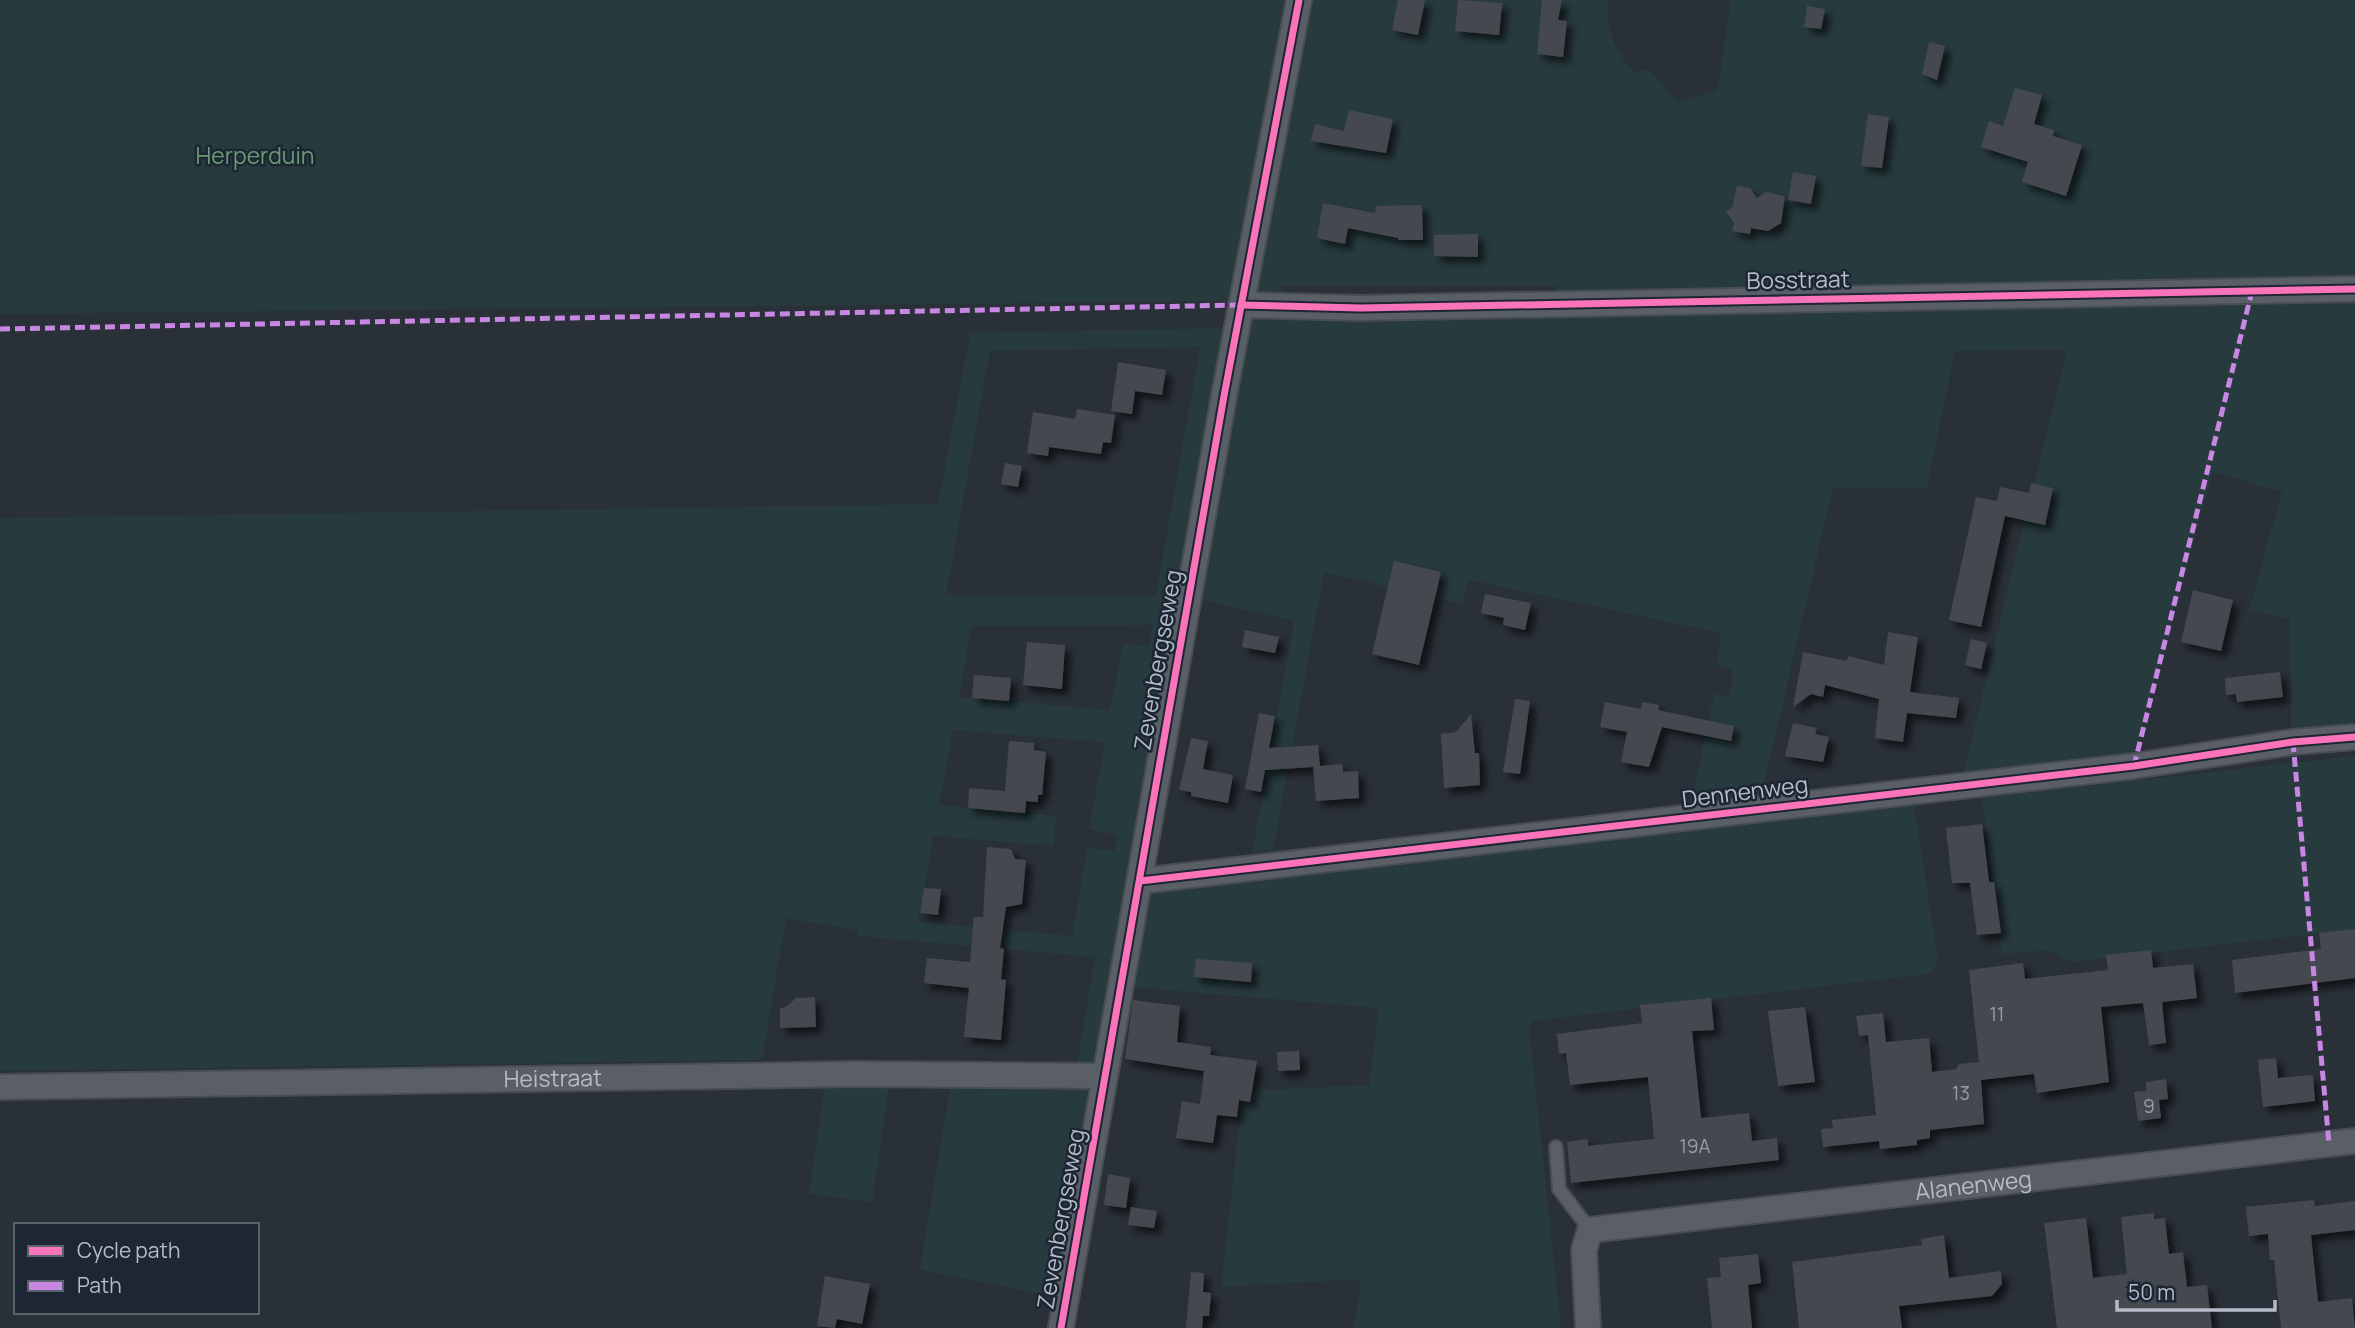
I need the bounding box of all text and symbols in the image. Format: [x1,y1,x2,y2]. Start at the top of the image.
park label: Herperduin [196,139,314,171]
street label: Bosstraat [1746,262,1850,296]
street label: Zevenbergseweg [1125,567,1189,753]
street label: Dennenweg [1680,767,1810,815]
house number: 11 [1990,1001,2004,1027]
street label: Heistraat [503,1061,602,1094]
house number: 13 [1952,1080,1970,1106]
house number: 9 [2143,1093,2155,1119]
street label: Zevenbergseweg [1028,1126,1092,1312]
house number: 19A [1679,1133,1711,1159]
street label: Alanenweg [1913,1162,2033,1207]
legend [14,1223,259,1314]
text: Cycle path [77,1236,180,1264]
scale bar [2117,1268,2274,1312]
text: Path [77,1271,122,1299]
text: 50 m [2128,1278,2175,1306]

